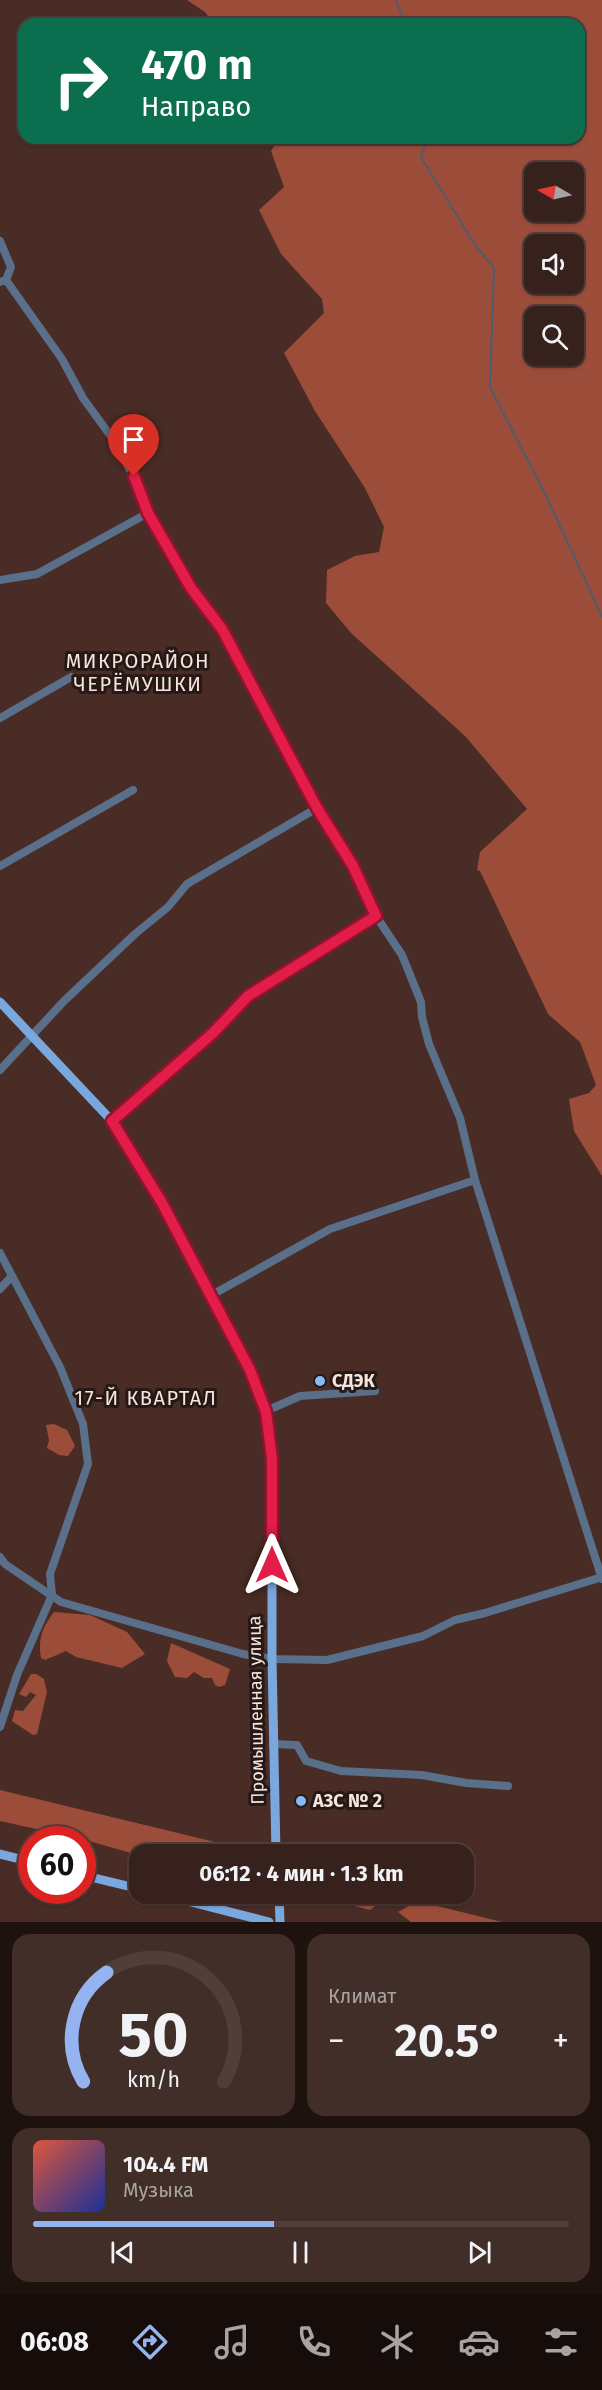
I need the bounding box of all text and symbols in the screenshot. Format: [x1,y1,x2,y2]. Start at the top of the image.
text: 470 m [141,40,253,90]
icon: right [42,42,120,120]
text: Направо [141,91,251,123]
north arrow [524,162,584,222]
map controls [524,162,584,366]
button: sound [524,234,584,294]
button: search [524,306,584,366]
pin [108,414,159,476]
icon: arrive [117,423,150,456]
district label: МИКРОРАЙОН ЧЕРЁМУШКИ [66,649,210,696]
place label: СДЭК [332,1370,375,1392]
marker: СДЭК [313,1374,327,1388]
district label: 17-Й КВАРТАЛ [75,1386,217,1410]
position arrow [240,1533,304,1597]
street label: Промышленная улица [243,1615,269,1805]
place label: АЗС № 2 [312,1790,382,1812]
marker: АЗС № 2 [294,1794,308,1808]
speed limit sign: 60 [18,1826,96,1904]
text: 06:12 · 4 мин · 1.3 km [199,1860,404,1887]
text: Климат [328,1984,396,2008]
text: 50 [119,1998,188,2073]
text: 20.5° [395,2014,503,2068]
text: − [328,2021,345,2061]
text: + [553,2021,569,2061]
text: km/h [127,2067,180,2093]
text: 104.4 FM [123,2151,208,2178]
text: Музыка [123,2178,194,2202]
icon: previous [106,2236,139,2269]
icon: pause [284,2236,317,2269]
icon: next [463,2236,496,2269]
icon: directions [129,2321,171,2363]
icon: music [211,2321,253,2363]
icon: phone [293,2321,335,2363]
icon: climate [376,2321,418,2363]
icon: car [458,2321,500,2363]
icon: filters [540,2321,582,2363]
text: 06:08 [20,2326,89,2358]

